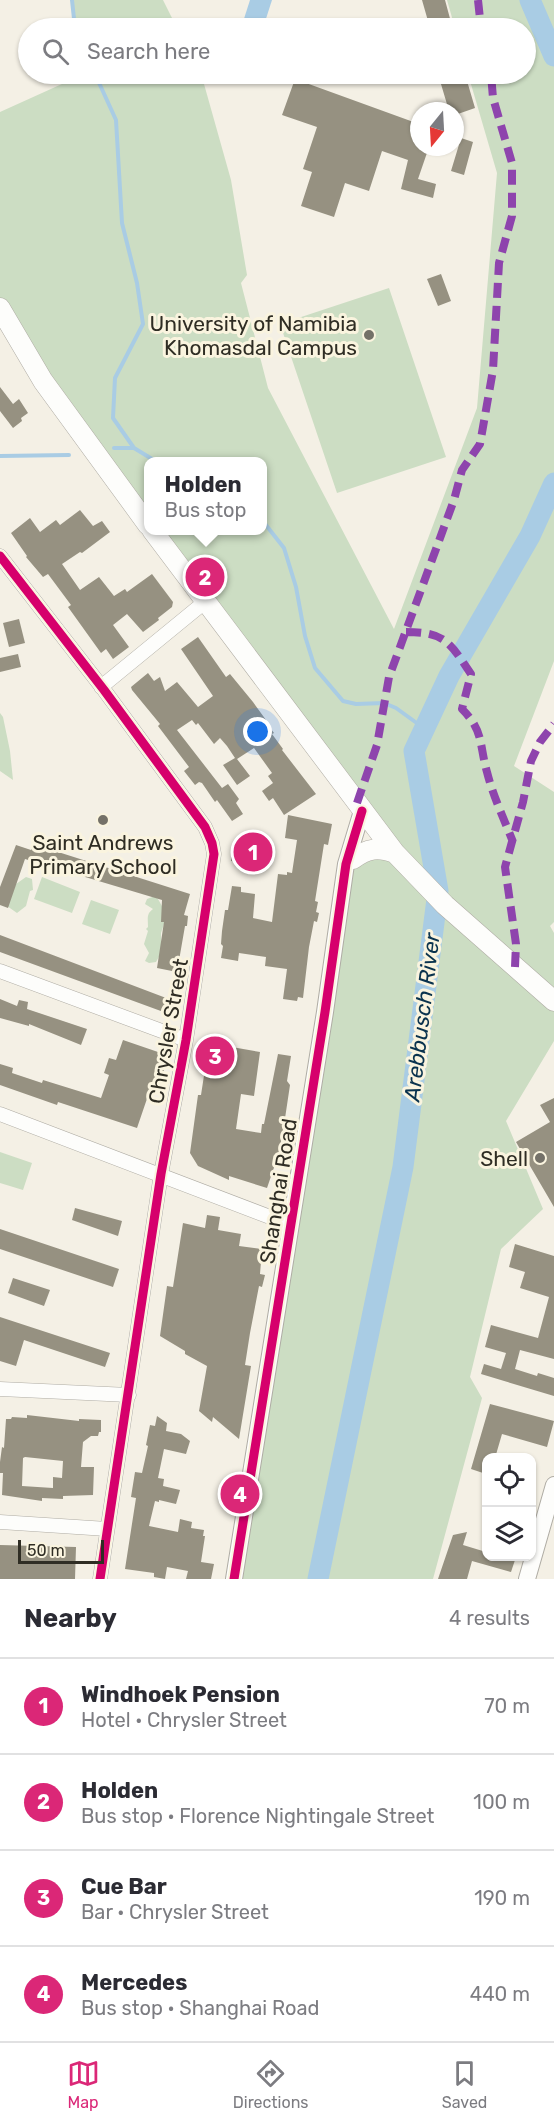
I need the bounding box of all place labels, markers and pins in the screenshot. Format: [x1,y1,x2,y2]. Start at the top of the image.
place label: University of Namibia Khomasdal Campus [150,311,357,360]
marker: University of Namibia Khomasdal Campus [362,328,376,342]
pin: 2 [186,554,224,600]
marker: Saint Andrews Primary School [96,813,110,827]
place label: Saint Andrews Primary School [29,830,177,879]
pin: 1 [234,830,272,874]
pin: 3 [196,1034,234,1078]
place label: Shell [480,1146,528,1171]
marker: Shell [533,1151,547,1165]
pin: 4 [220,1472,260,1516]

